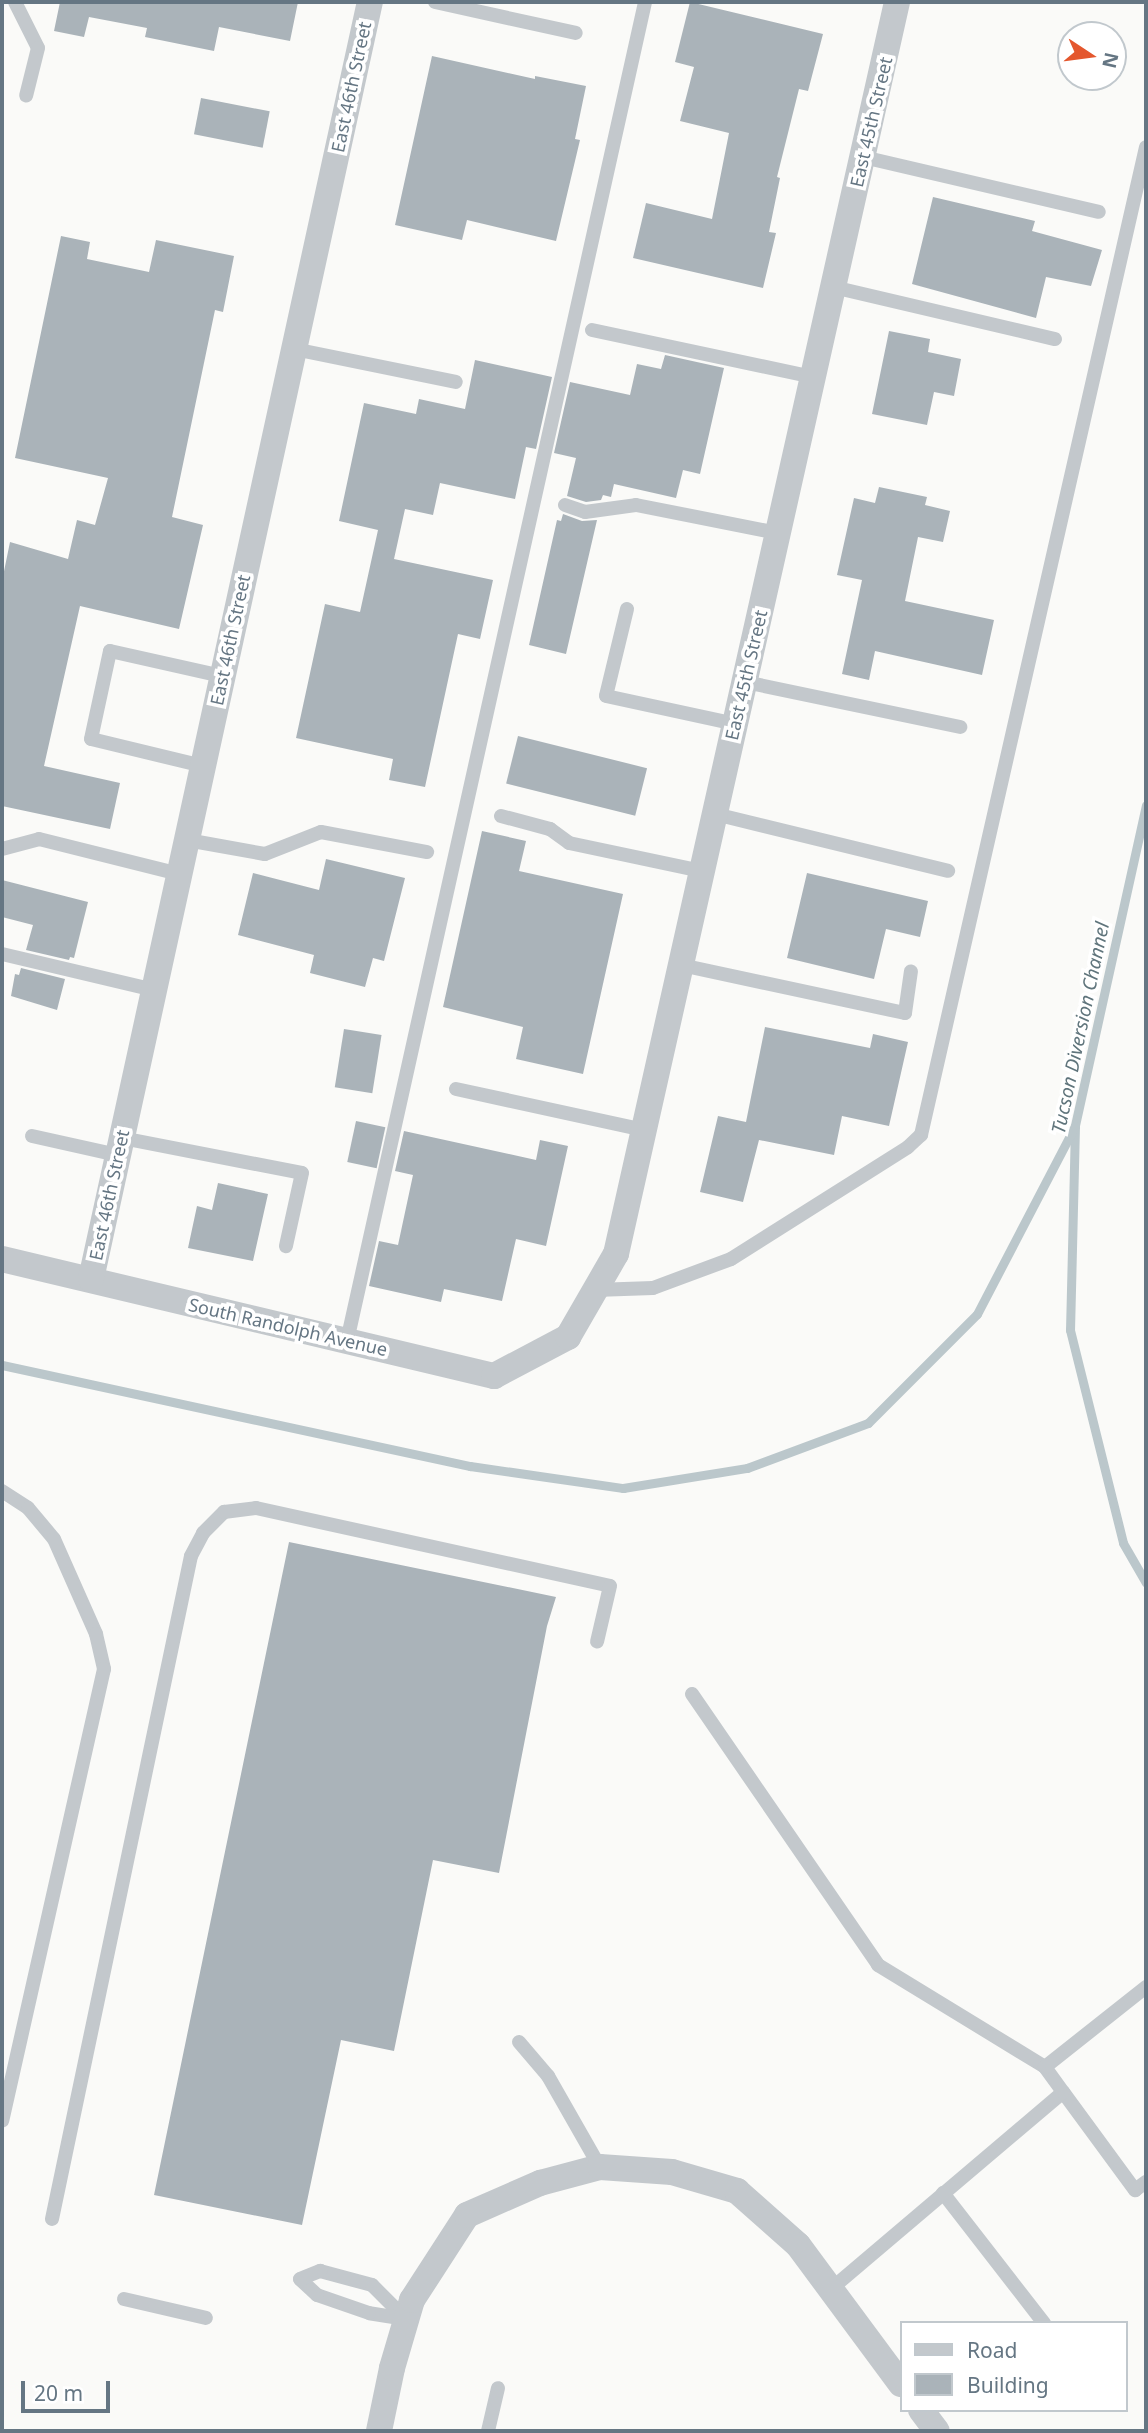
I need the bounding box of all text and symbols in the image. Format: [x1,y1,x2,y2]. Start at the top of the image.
street label: East 46th Street [327,20,375,154]
north arrow [1057,21,1127,91]
text: N [1096,50,1125,71]
street label: East 45th Street [846,55,896,189]
street label: East 46th Street [206,573,254,707]
street label: East 45th Street [721,608,771,742]
water label: Tucson Diversion Channel [1047,920,1115,1136]
street label: East 46th Street [85,1128,133,1262]
street label: South Randolph Avenue [187,1294,389,1360]
legend [900,2321,1127,2412]
text: Road [967,2336,1017,2364]
scale bar [24,2366,114,2410]
text: Building [967,2371,1049,2399]
text: 20 m [34,2379,83,2407]

